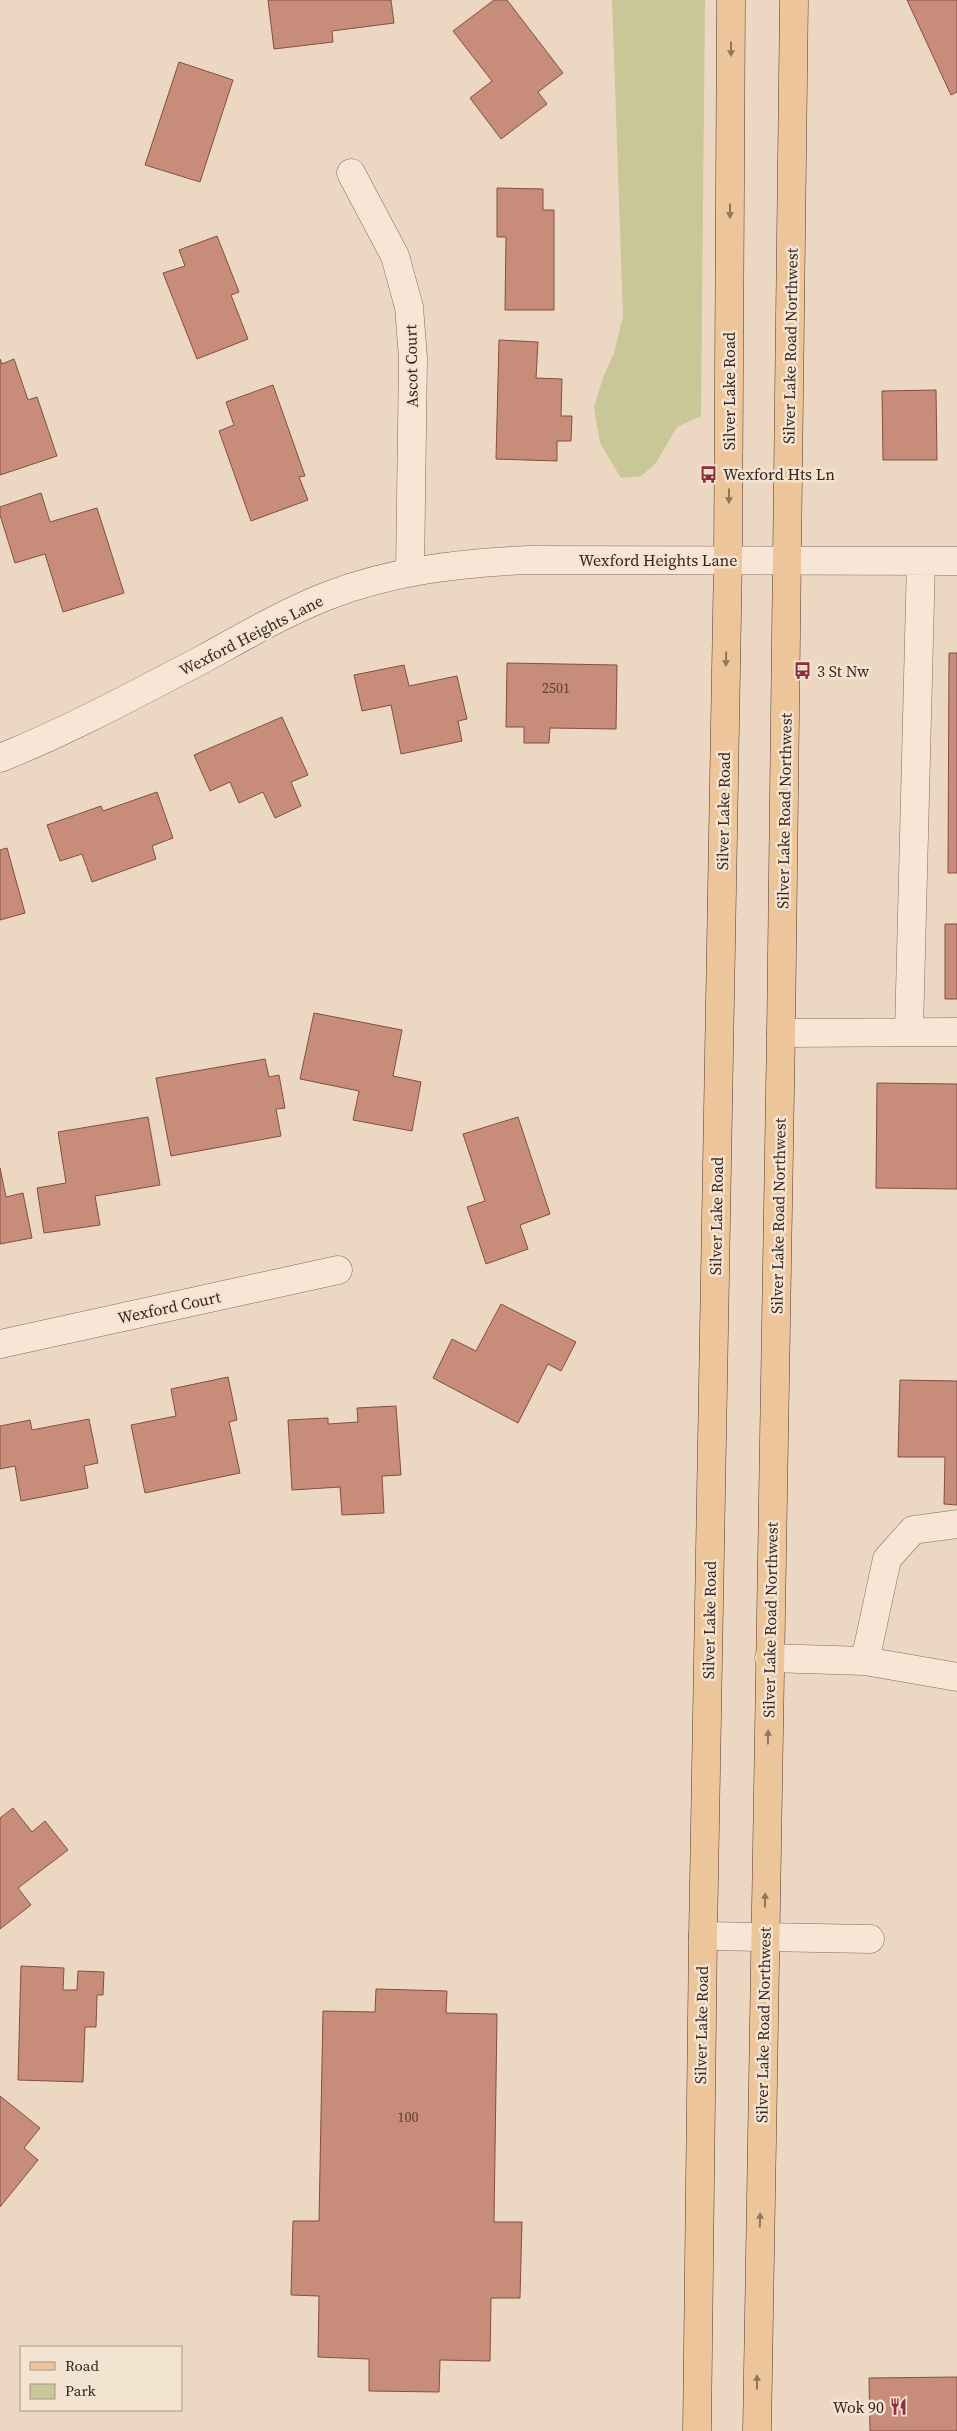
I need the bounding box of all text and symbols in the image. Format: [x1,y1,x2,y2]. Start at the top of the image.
one-way arrow [727,41,735,57]
one-way arrow [726,203,734,219]
street label: Silver Lake Road Northwest [777,247,803,444]
street label: Ascot Court [399,323,423,408]
street label: Silver Lake Road [718,332,740,450]
place label: Wexford Hts Ln [723,463,835,485]
bus stop icon: Wexford Hts Ln [699,464,719,484]
one-way arrow [725,488,733,504]
street label: Wexford Heights Lane [579,549,737,571]
street label: Wexford Heights Lane [175,589,327,681]
one-way arrow [722,651,730,667]
place label: 3 St Nw [817,660,870,682]
bus stop icon: 3 St Nw [793,661,813,681]
house number: 2501 [542,678,570,698]
street label: Silver Lake Road Northwest [771,712,797,909]
street label: Silver Lake Road [711,752,735,870]
street label: Silver Lake Road Northwest [765,1117,791,1314]
street label: Silver Lake Road [704,1157,728,1275]
street label: Wexford Court [115,1285,223,1329]
street label: Silver Lake Road Northwest [757,1521,783,1718]
street label: Silver Lake Road [697,1561,721,1679]
one-way arrow [764,1729,772,1745]
one-way arrow [761,1892,769,1908]
street label: Silver Lake Road Northwest [750,1926,776,2123]
street label: Silver Lake Road [689,1966,713,2084]
house number: 100 [398,2107,419,2127]
one-way arrow [756,2212,764,2228]
legend [20,2346,182,2411]
text: Road [65,2355,99,2376]
one-way arrow [753,2374,761,2390]
text: Park [65,2380,97,2401]
place label: Wok 90 [833,2396,884,2418]
restaurant icon: Wok 90 [888,2397,908,2417]

